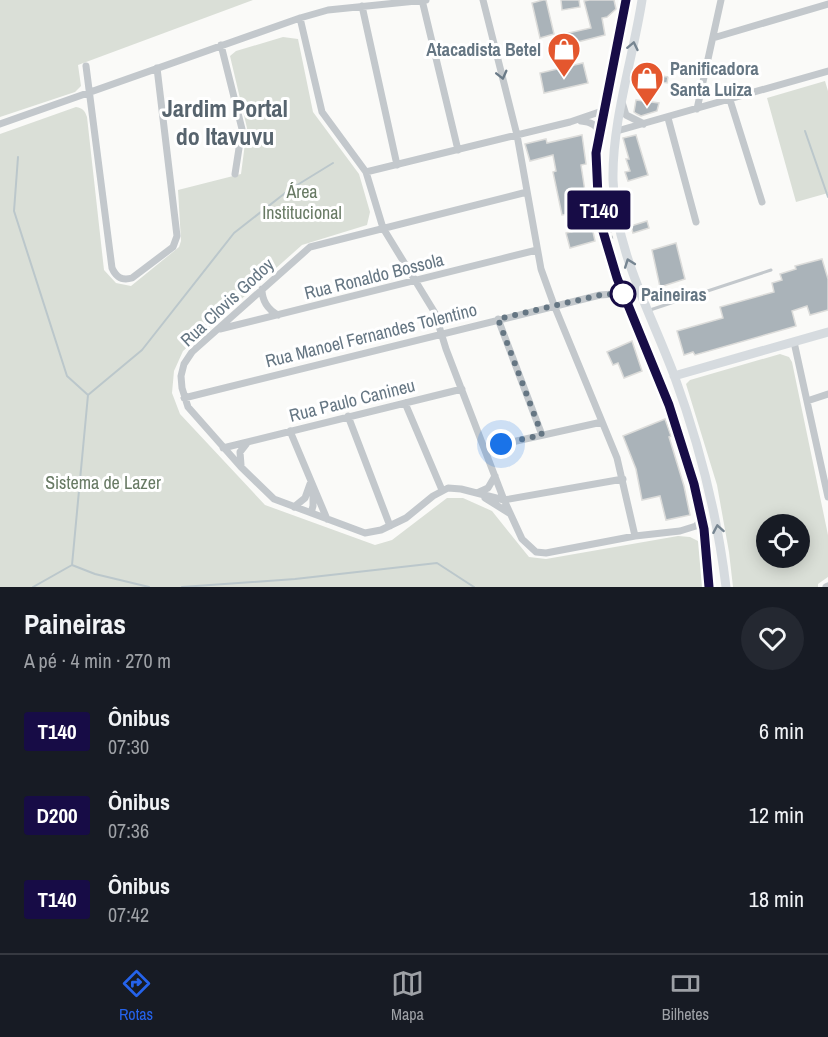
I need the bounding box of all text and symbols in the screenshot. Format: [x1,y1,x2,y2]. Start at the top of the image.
shop icon: Atacadista Betel [546,31,582,78]
place label: Atacadista Betel [426,37,541,62]
one-way arrow [626,42,639,52]
place label: Panificadora Santa Luiza [670,56,759,102]
shop icon: Panificadora Santa Luiza [629,60,665,107]
one-way arrow [494,69,507,79]
district label: Jardim Portal do Itavuvu [162,92,288,152]
park label: Área Institucional [262,179,342,225]
line badge: T140 [557,190,641,230]
text: T140 [579,196,619,225]
street label: Rua Ronaldo Bossola [302,247,446,305]
street label: Rua Clovis Godoy [175,252,280,352]
one-way arrow [623,258,636,269]
marker: Paineiras [610,281,636,307]
place label: Paineiras [641,282,707,307]
street label: Rua Manoel Fernandes Tolentino [263,297,479,373]
street label: Rua Paulo Canineu [286,372,418,428]
your location [486,429,516,459]
park label: Sistema de Lazer [45,470,161,495]
map controls [756,514,810,568]
button: locate [756,514,810,568]
one-way arrow [712,524,725,534]
text: Paineiras [24,605,126,643]
button: heart [741,607,804,670]
text: A pé · 4 min · 270 m [24,647,171,674]
text: Ônibus [108,703,170,733]
text: 6 min [759,716,804,746]
text: T140 [37,717,77,746]
text: 07:30 [108,733,149,760]
text: Ônibus [108,787,170,817]
text: 12 min [749,800,804,830]
text: D200 [36,801,78,830]
text: 07:36 [108,817,149,844]
text: Ônibus [108,871,170,901]
text: 18 min [749,884,804,914]
text: T140 [37,885,77,914]
text: 07:42 [108,901,149,928]
tab: Rotas [119,967,153,1025]
tab: Mapa [391,967,424,1025]
tab: Bilhetes [662,967,709,1025]

